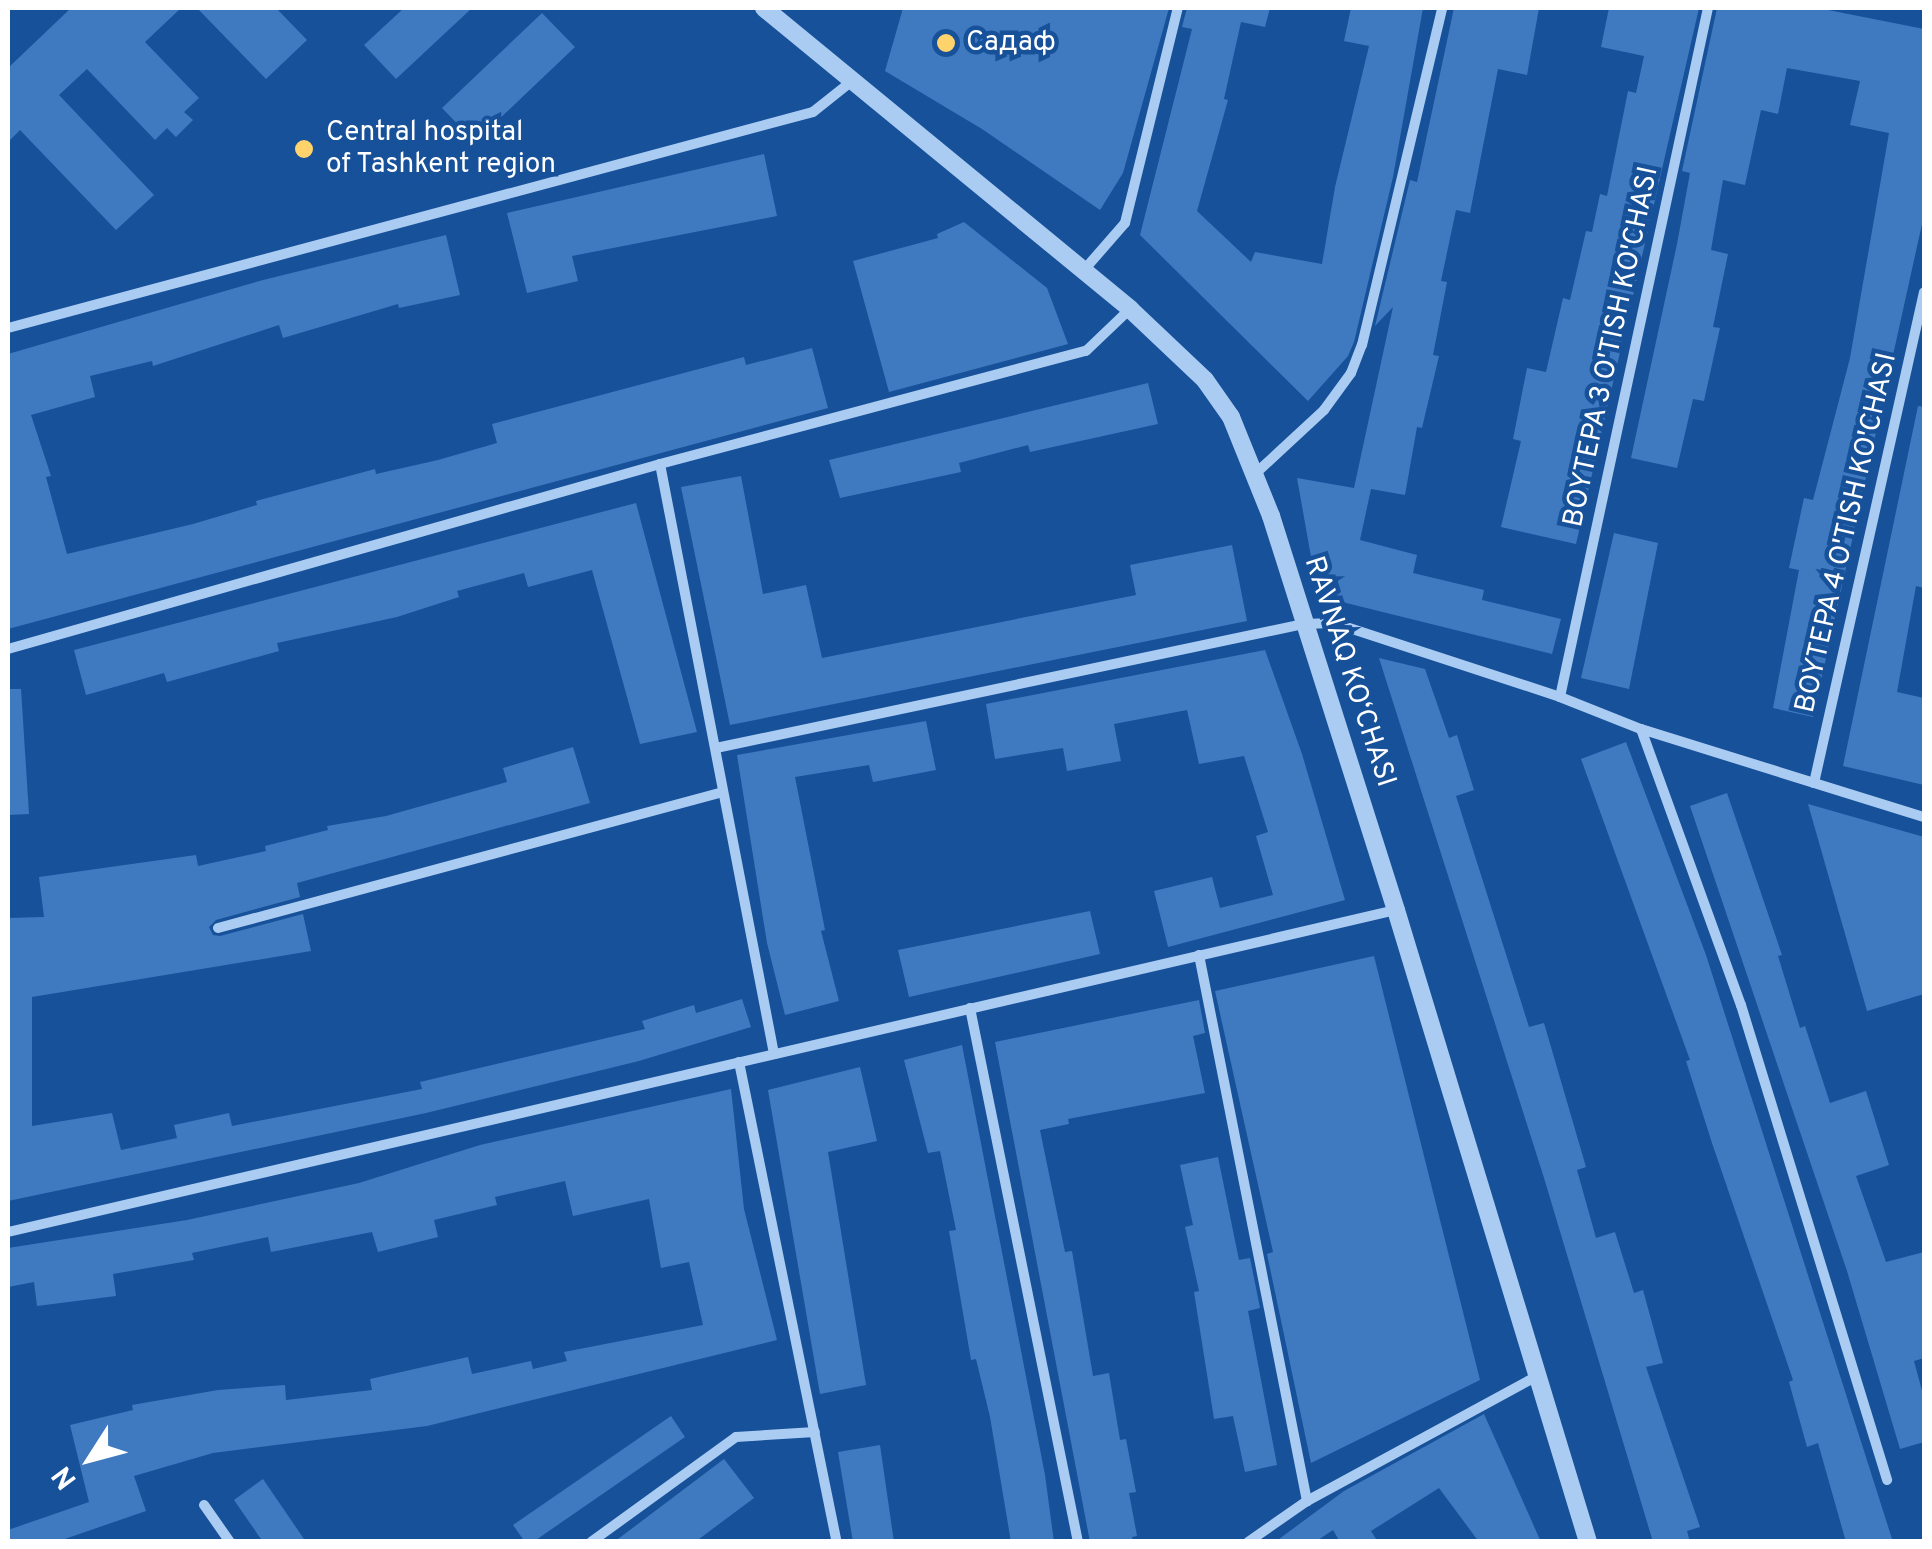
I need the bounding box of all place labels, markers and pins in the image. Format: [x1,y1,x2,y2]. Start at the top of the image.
place label: Садаф [966,26,1056,60]
marker: Садаф [935,32,957,54]
place label: Central hospital of Tashkent region [326,116,557,182]
marker: Central hospital of Tashkent region [291,136,317,162]

